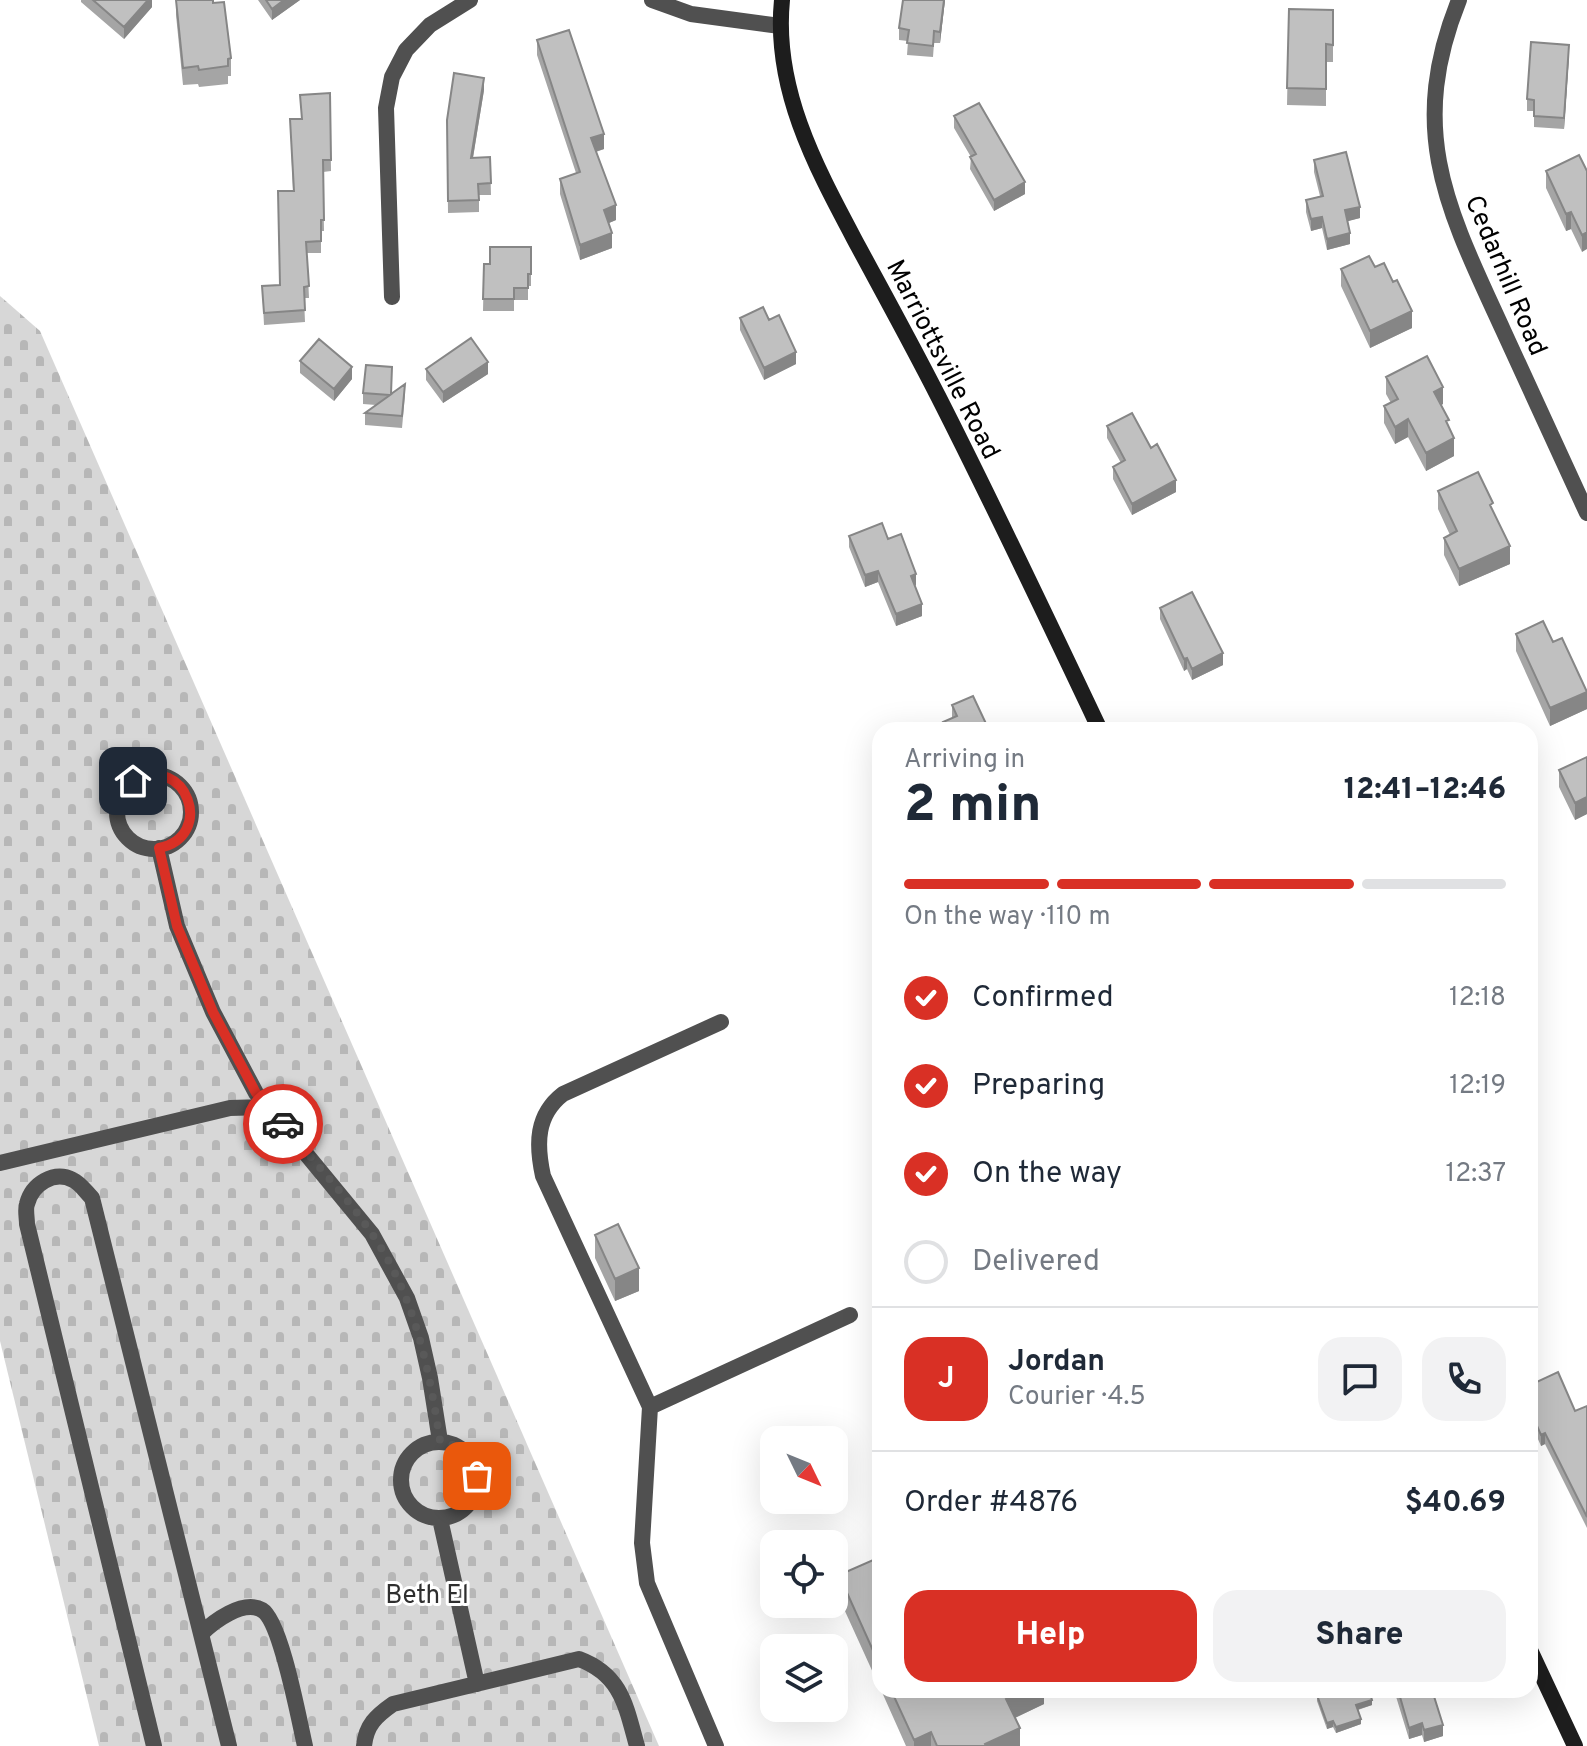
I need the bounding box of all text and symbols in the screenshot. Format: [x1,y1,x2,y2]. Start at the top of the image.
street label: Cedarhill Road [1456,191,1553,361]
street label: Marriottsville Road [877,255,1006,465]
text: Arriving in [904,744,1025,777]
pin [99,747,167,815]
icon: home [111,759,155,803]
text: 12:41–12:46 [1344,772,1506,809]
text: 2 min [904,774,1042,840]
text: On the way · 110 m [904,901,1110,934]
icon: check [904,976,948,1020]
text: Confirmed [972,980,1114,1017]
text: 12:18 [1449,982,1506,1015]
icon: check [904,1064,948,1108]
text: Preparing [972,1068,1105,1105]
text: 12:19 [1449,1070,1506,1103]
courier [243,1084,323,1164]
icon: car [261,1102,305,1146]
icon: check [904,1152,948,1196]
text: On the way [972,1156,1122,1193]
text: 12:37 [1446,1158,1506,1191]
text: Delivered [972,1244,1100,1281]
button: chat [1318,1337,1402,1421]
button: phone [1422,1337,1506,1421]
text: Jordan [1008,1344,1105,1381]
text: J [938,1361,954,1398]
text: Courier · 4.5 [1008,1381,1146,1414]
north arrow [760,1426,848,1514]
map controls [760,1426,848,1722]
pin [443,1442,511,1510]
icon: bag [455,1454,499,1498]
text: Order #4876 [904,1485,1078,1522]
text: $40.69 [1405,1485,1506,1522]
button: locate [760,1530,848,1618]
park label: Beth El [385,1580,469,1613]
button: Help [904,1590,1197,1682]
button: Share [1213,1590,1506,1682]
button: layers [760,1634,848,1722]

